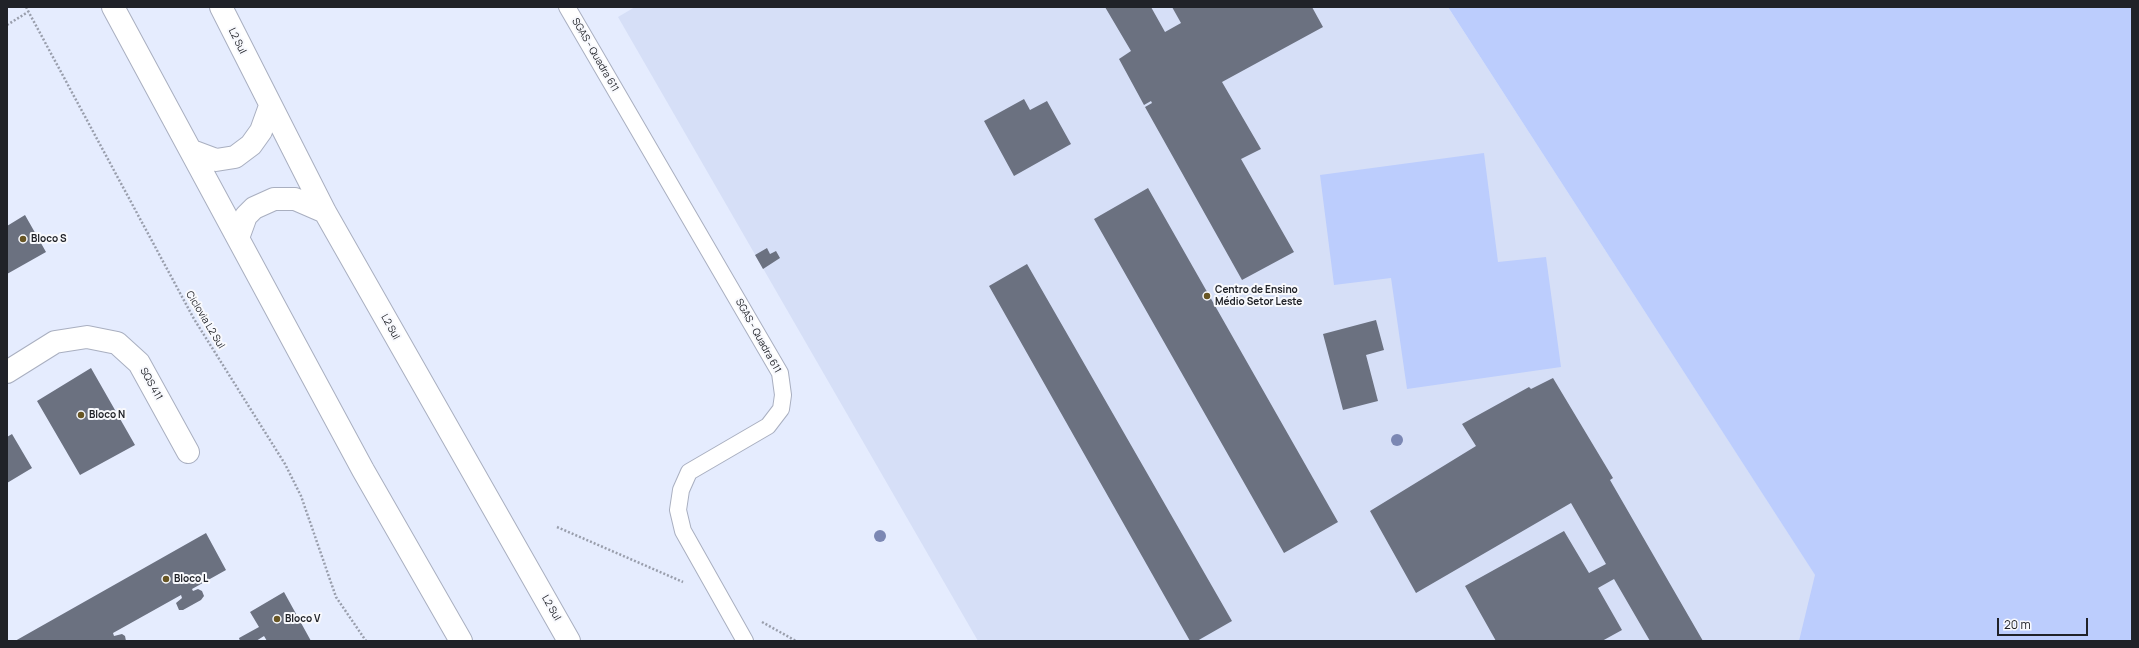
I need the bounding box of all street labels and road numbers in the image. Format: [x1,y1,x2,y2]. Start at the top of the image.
street label: SGAS - Quadra 611 [569,16,621,94]
street label: L2 Sul [226,26,248,56]
street label: Ciclovia L2 Sul [183,289,227,351]
street label: SGAS - Quadra 611 [733,297,783,375]
street label: L2 Sul [378,312,402,342]
street label: SQS 411 [137,366,165,402]
street label: L2 Sul [539,593,563,623]

